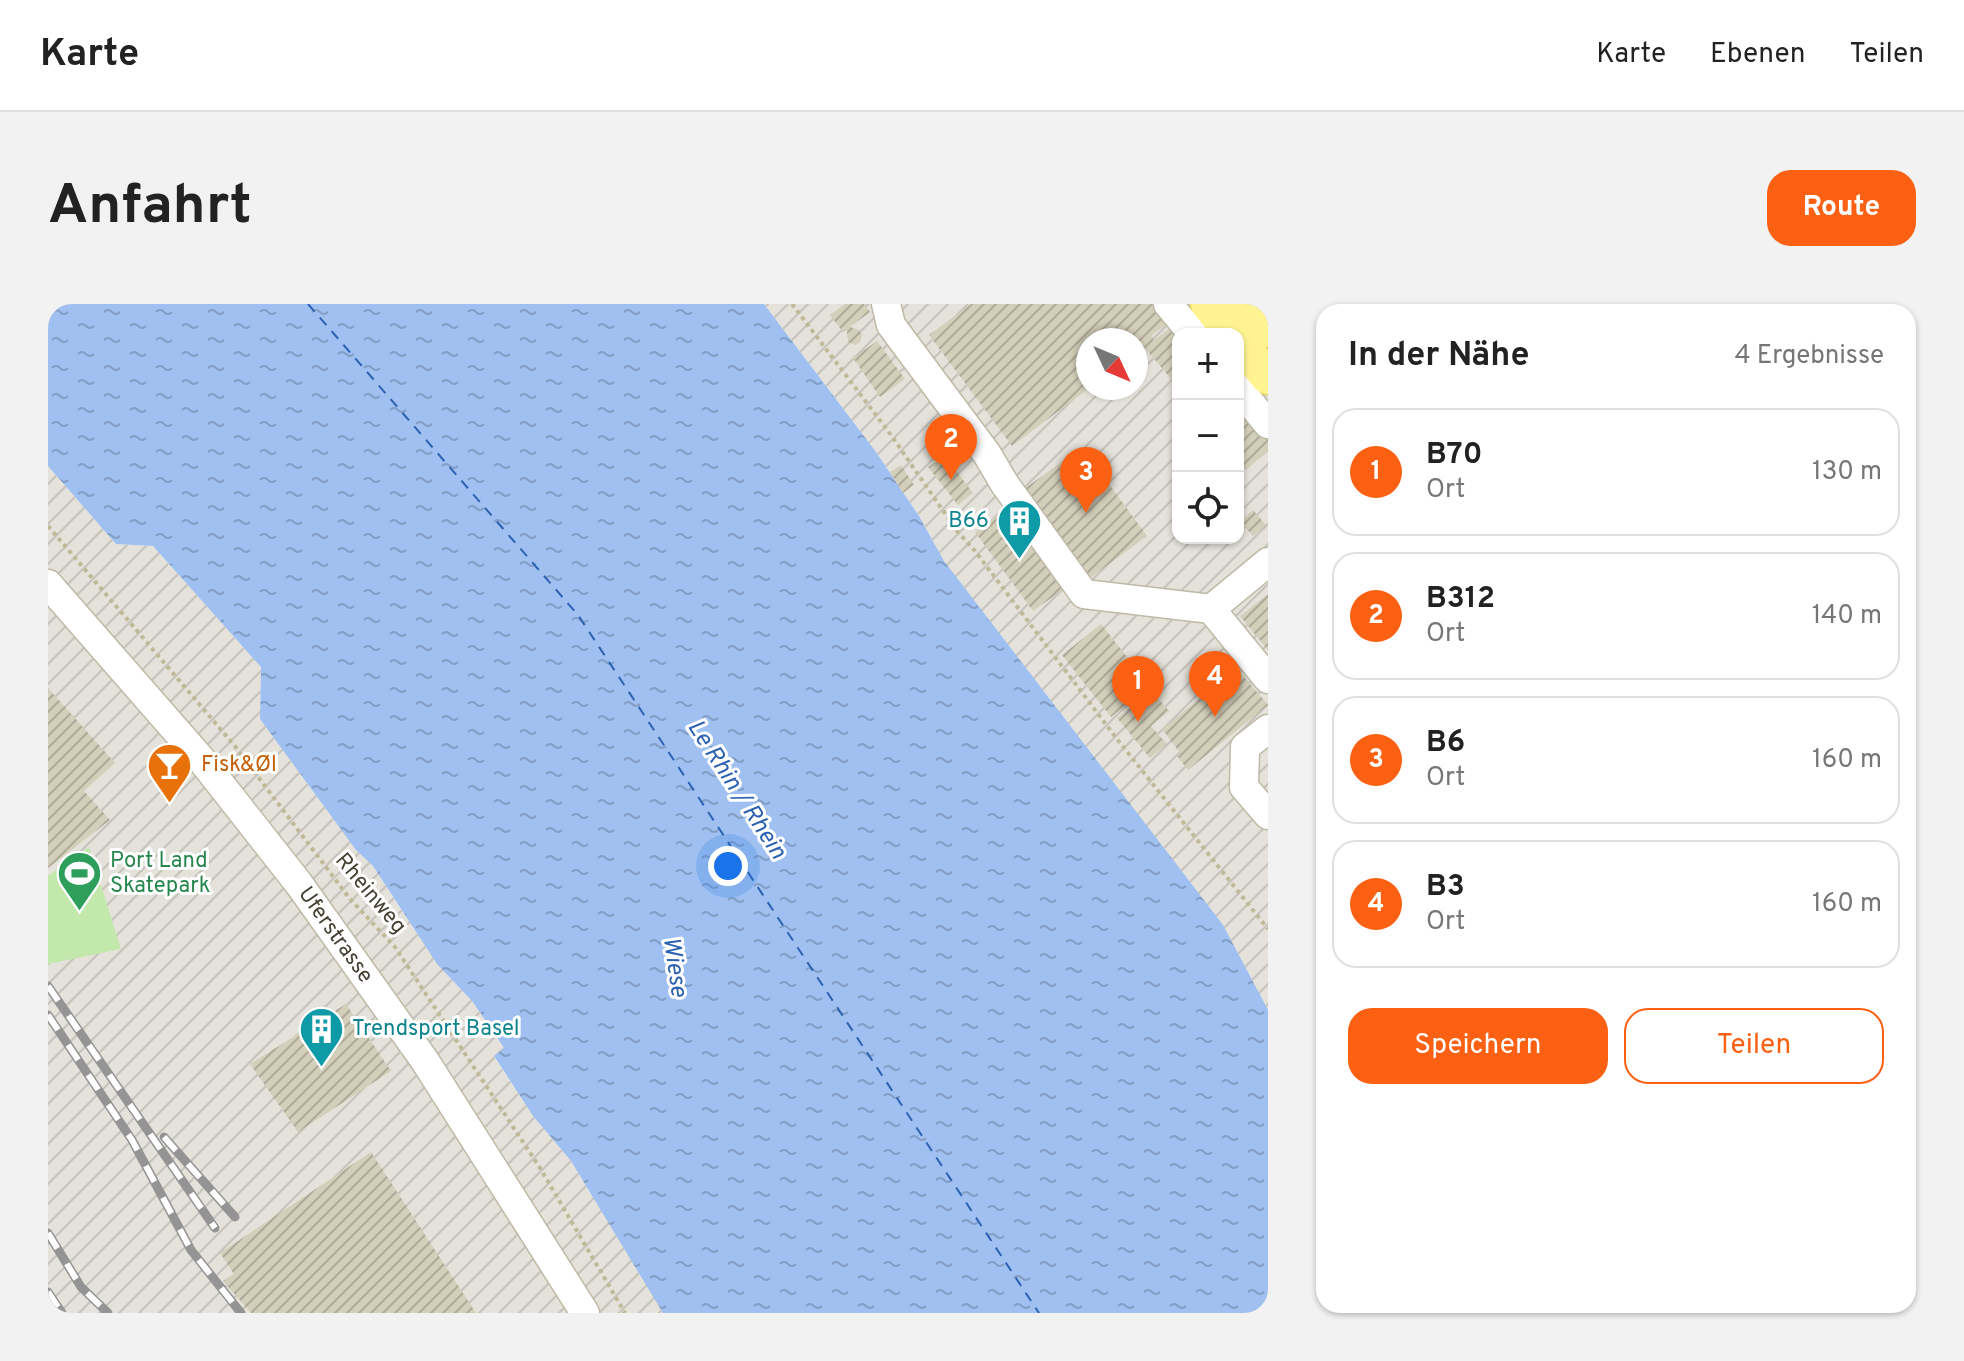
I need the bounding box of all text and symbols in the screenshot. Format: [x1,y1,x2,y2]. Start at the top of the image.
text: Karte [40,31,139,80]
text: Karte [1596,37,1666,73]
text: Ebenen [1710,37,1806,73]
text: Teilen [1850,37,1924,73]
button: Route [1767,170,1916,246]
text: Anfahrt [48,173,252,243]
north arrow [1076,328,1148,400]
map controls [1172,328,1244,544]
button: + [1172,328,1244,400]
text: In der Nähe [1348,335,1530,378]
text: 4 Ergebnisse [1734,340,1884,373]
button: − [1172,400,1244,472]
pin: 2 [925,414,977,480]
text: B70 [1426,437,1482,474]
pin: 3 [1060,447,1112,513]
text: 1 [1371,456,1381,489]
text: 130 m [1812,456,1882,489]
button: locate [1172,472,1244,544]
text: Ort [1426,474,1465,507]
building icon: B66 [996,497,1044,560]
place label: B66 [948,508,989,535]
text: B312 [1426,581,1495,618]
text: 2 [1368,600,1384,633]
text: 140 m [1812,600,1882,633]
text: Ort [1426,618,1465,651]
pin: 4 [1189,651,1241,717]
pin: 1 [1112,656,1164,722]
water label: Le Rhin / Rhein [680,715,792,865]
text: B6 [1426,725,1465,762]
bar icon: Fisk&Øl [146,741,194,804]
text: 3 [1368,744,1384,777]
text: 160 m [1812,744,1882,777]
place label: Fisk&Øl [201,752,277,779]
text: Ort [1426,762,1465,795]
your location [708,846,748,886]
place label: Port Land Skatepark [110,848,210,900]
street label: Rheinweg [328,848,412,940]
sports icon: Port Land Skatepark [55,850,103,913]
text: B3 [1426,869,1465,906]
street label: Uferstrasse [292,882,379,989]
text: 4 [1368,888,1384,921]
text: 160 m [1812,888,1882,921]
text: Ort [1426,906,1465,939]
water label: Wiese [655,935,693,999]
building icon: Trendsport Basel [297,1005,345,1068]
button: Speichern [1348,1008,1608,1084]
button: Teilen [1624,1008,1884,1084]
place label: Trendsport Basel [352,1016,520,1043]

